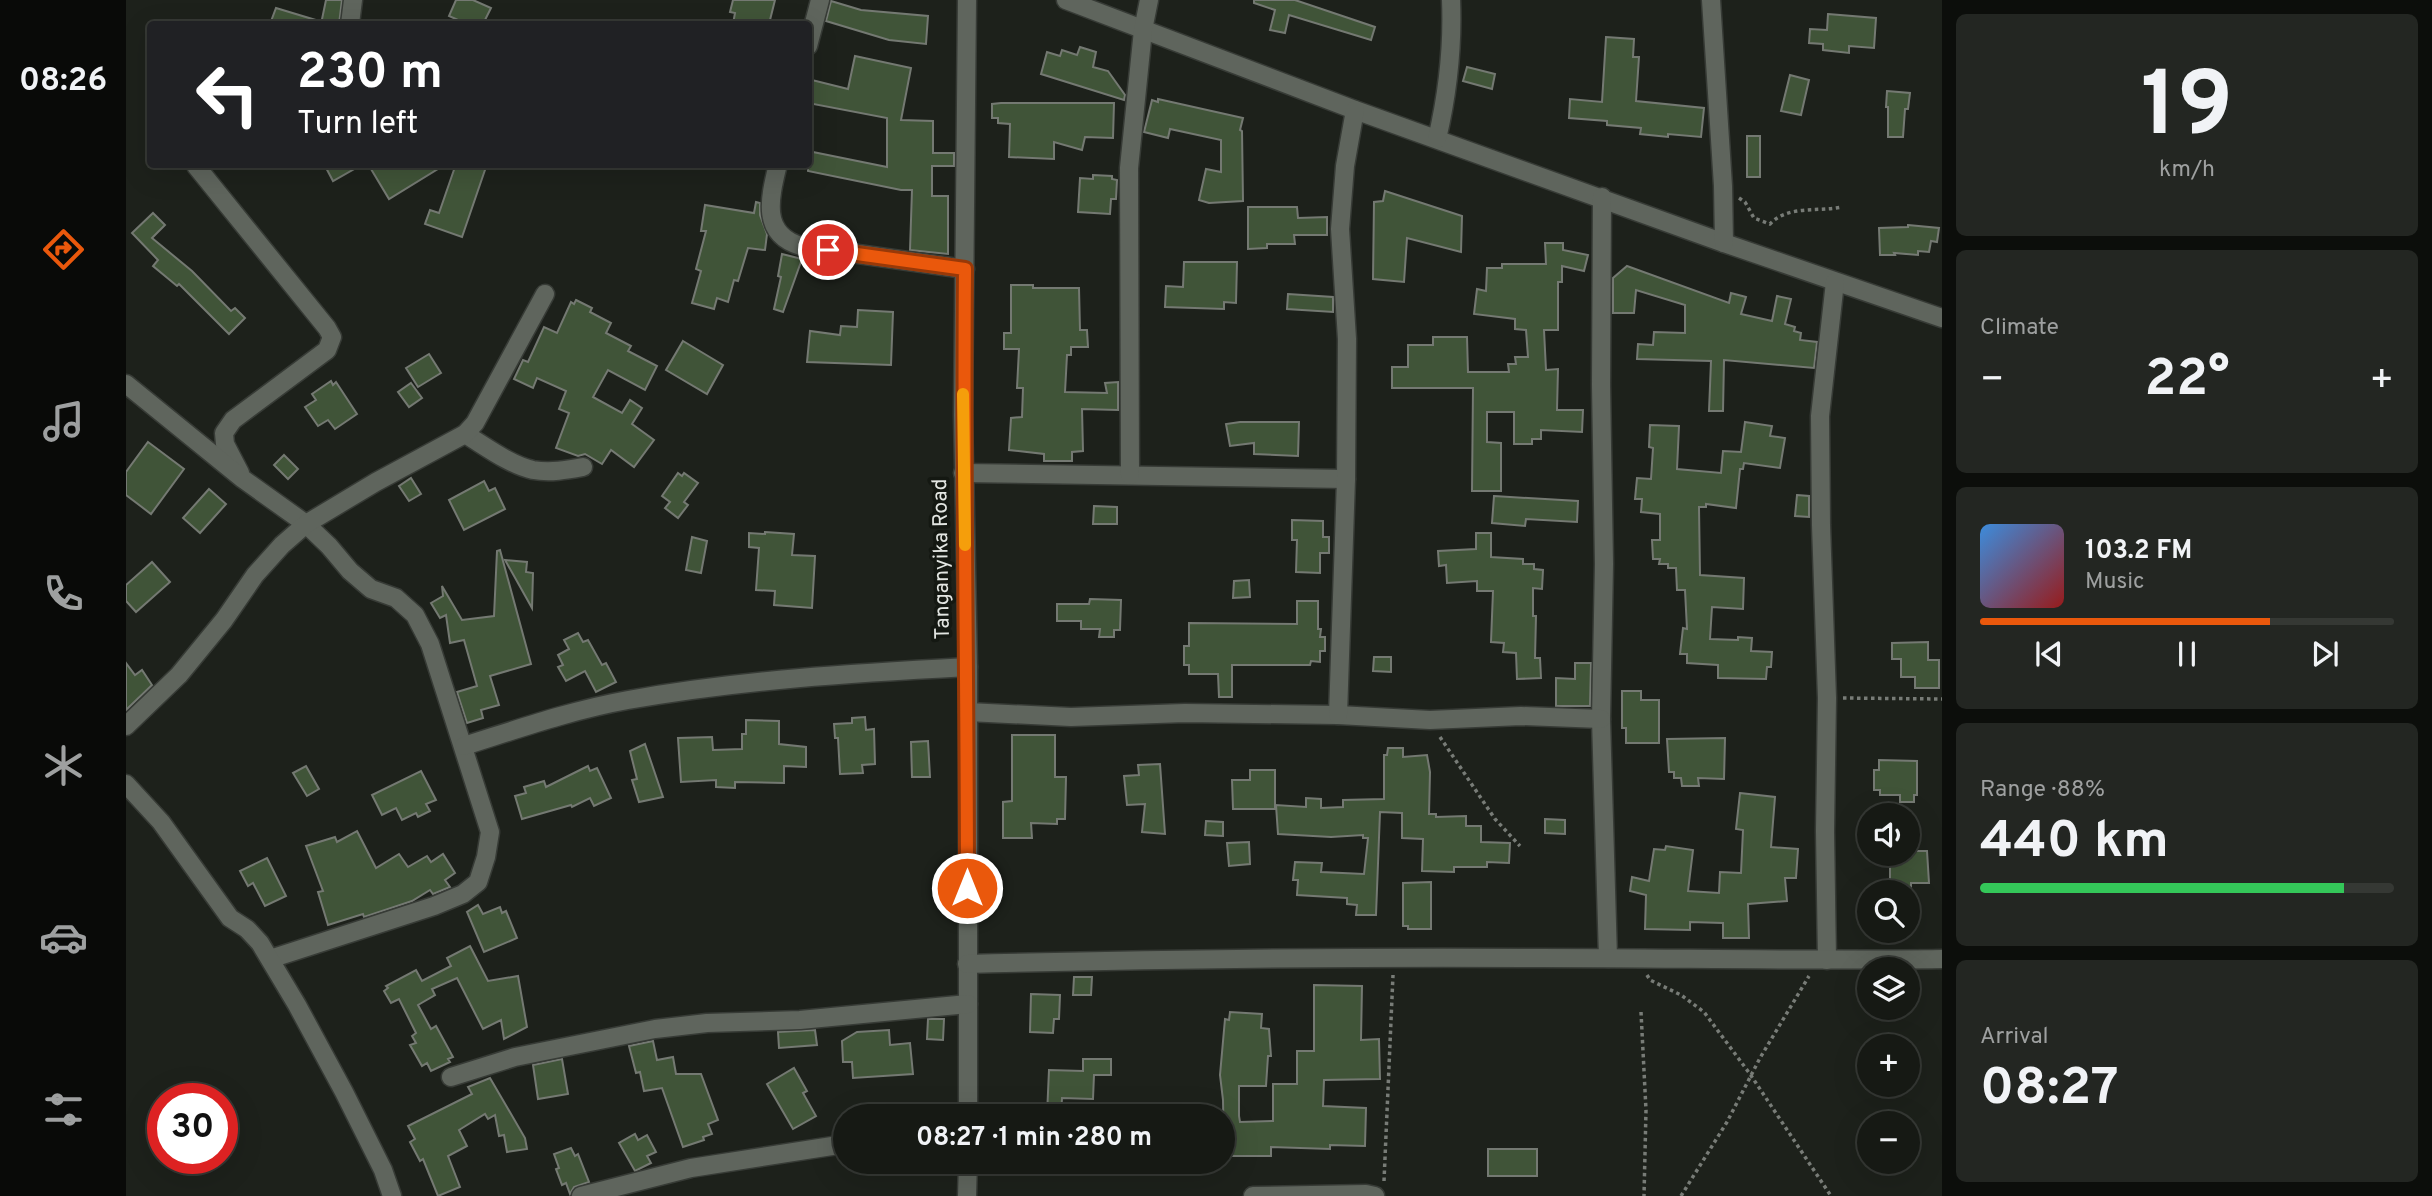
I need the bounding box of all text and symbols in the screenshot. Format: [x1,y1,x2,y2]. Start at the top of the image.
text: 230 m [297,44,443,106]
icon: left [182,49,273,140]
text: 19 [2141,53,2233,168]
text: 08:26 [19,62,107,102]
text: Turn left [297,105,418,145]
text: km/h [2159,156,2215,185]
pin [798,220,858,280]
icon: directions [39,225,88,274]
icon: arrive [809,231,847,269]
text: Climate [1980,314,2059,343]
text: 22° [2144,348,2230,414]
text: − [1980,357,2005,406]
text: + [2369,357,2394,406]
icon: music [39,397,88,446]
street label: Tanganyika Road [927,478,957,640]
text: 103.2 FM [2085,535,2192,568]
text: Music [2085,568,2145,597]
icon: phone [39,569,88,618]
icon: previous [2030,635,2068,673]
icon: pause [2168,635,2206,673]
icon: next [2306,635,2344,673]
icon: climate [39,741,88,790]
text: Range · 88% [1980,776,2105,805]
map controls [1857,803,1920,1174]
button: sound [1857,803,1920,866]
text: 440 km [1980,810,2169,876]
position arrow [930,851,1004,925]
button: search [1857,880,1920,943]
icon: car [39,913,88,962]
button: layers [1857,957,1920,1020]
text: Arrival [1980,1023,2049,1052]
button: + [1857,1034,1920,1097]
text: 08:27 [1980,1057,2119,1123]
speed limit sign: 30 [147,1083,238,1174]
icon: filters [39,1085,88,1134]
button: − [1857,1111,1920,1174]
text: 08:27 · 1 min · 280 m [916,1122,1152,1155]

